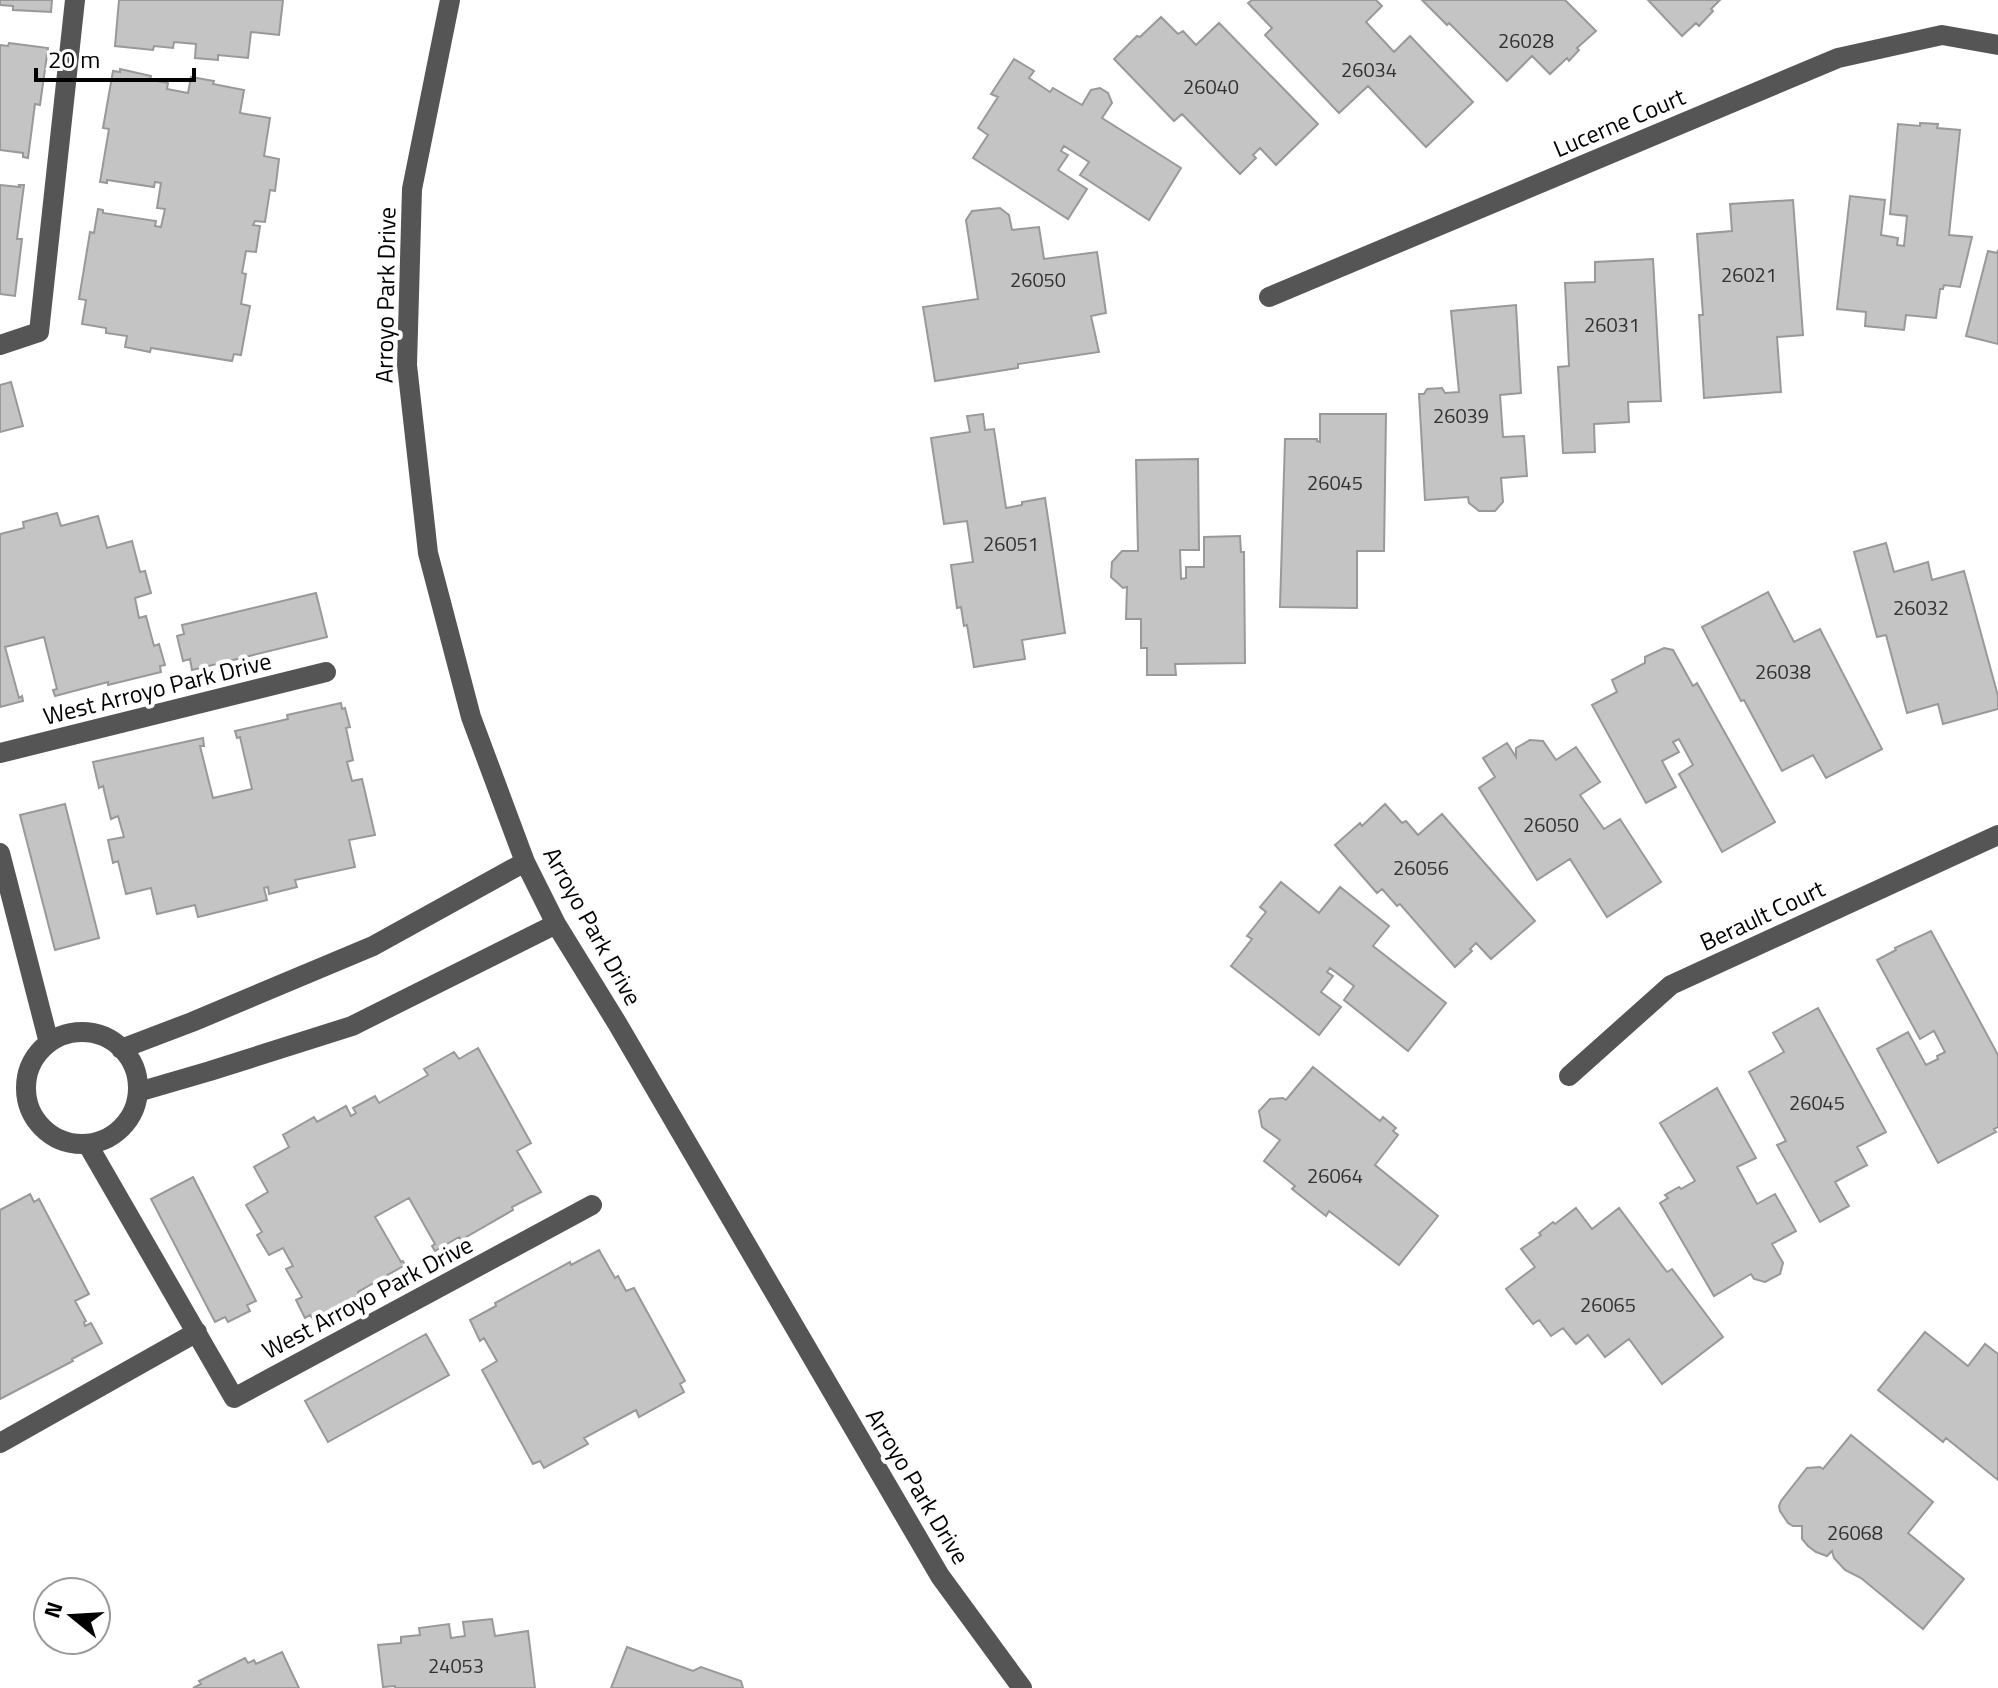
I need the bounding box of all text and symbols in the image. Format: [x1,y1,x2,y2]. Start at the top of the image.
house number: 26028 [1498,25,1554,56]
scale bar [36,32,194,82]
text: 20 m [48,41,100,77]
house number: 26034 [1341,54,1397,85]
house number: 26040 [1183,71,1239,102]
street label: Lucerne Court [1547,78,1691,166]
street label: Arroyo Park Drive [365,207,405,383]
house number: 26021 [1721,259,1777,290]
house number: 26050 [1010,264,1066,295]
house number: 26031 [1584,309,1640,340]
house number: 26039 [1433,400,1489,431]
house number: 26045 [1307,467,1363,498]
house number: 26051 [983,528,1039,559]
house number: 26032 [1893,592,1949,623]
street label: West Arroyo Park Drive [39,642,275,734]
house number: 26038 [1755,656,1811,687]
house number: 26050 [1523,809,1579,840]
street label: Arroyo Park Drive [535,840,651,1012]
house number: 26056 [1393,852,1449,883]
street label: Berault Court [1694,870,1831,960]
house number: 26045 [1789,1087,1845,1118]
house number: 26064 [1307,1160,1363,1191]
street label: West Arroyo Park Drive [255,1226,479,1368]
house number: 26065 [1580,1289,1636,1320]
street label: Arroyo Park Drive [857,1401,979,1571]
house number: 26068 [1827,1517,1883,1548]
north arrow [32,1576,112,1656]
text: N [34,1597,72,1622]
house number: 24053 [428,1650,484,1681]

